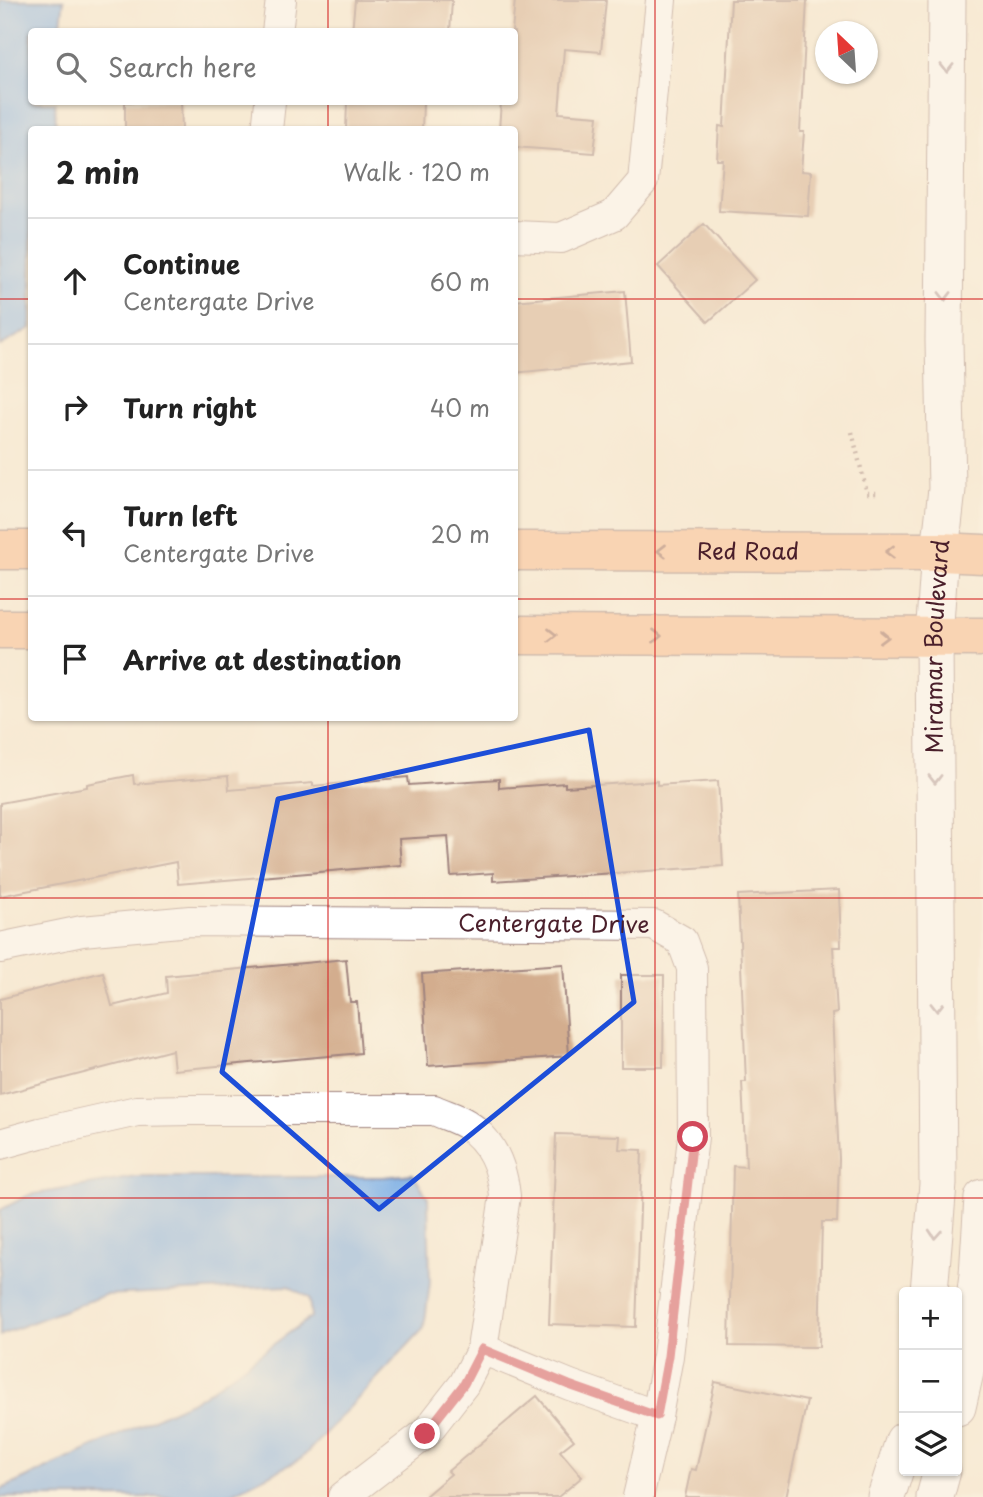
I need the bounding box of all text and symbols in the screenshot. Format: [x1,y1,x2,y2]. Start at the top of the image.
north arrow [815,21,878,84]
search box [28,28,518,105]
text: Search here [108,47,257,86]
icon: search [52,48,90,86]
one-way arrow [939,63,954,74]
text: 2 min [56,149,140,194]
text: Walk · 120 m [343,154,490,189]
text: Continue [123,244,240,283]
icon: ahead [56,262,94,300]
text: 60 m [430,264,490,299]
text: Centergate Drive [123,283,314,318]
one-way arrow [937,291,953,301]
icon: right [56,388,94,426]
text: Turn right [123,388,257,427]
text: 40 m [430,390,490,425]
text: Turn left [123,496,238,535]
icon: left [56,514,94,552]
text: 20 m [431,516,490,551]
street label: Red Road [697,532,799,568]
text: Centergate Drive [123,535,314,570]
street label: Miramar Boulevard [915,537,957,754]
one-way arrow [656,543,667,559]
one-way arrow [884,544,894,560]
one-way arrow [547,627,557,643]
one-way arrow [652,628,663,644]
one-way arrow [880,629,890,645]
icon: arrive [56,640,94,678]
text: Arrive at destination [123,640,402,679]
one-way arrow [928,774,943,785]
street label: Centergate Drive [458,904,650,941]
one-way arrow [929,1002,945,1012]
route start [677,1121,708,1152]
one-way arrow [928,1229,943,1240]
map controls [899,1287,962,1476]
button: + [899,1287,962,1350]
button: − [899,1350,962,1413]
button: layers [899,1413,962,1476]
route end [409,1418,440,1449]

